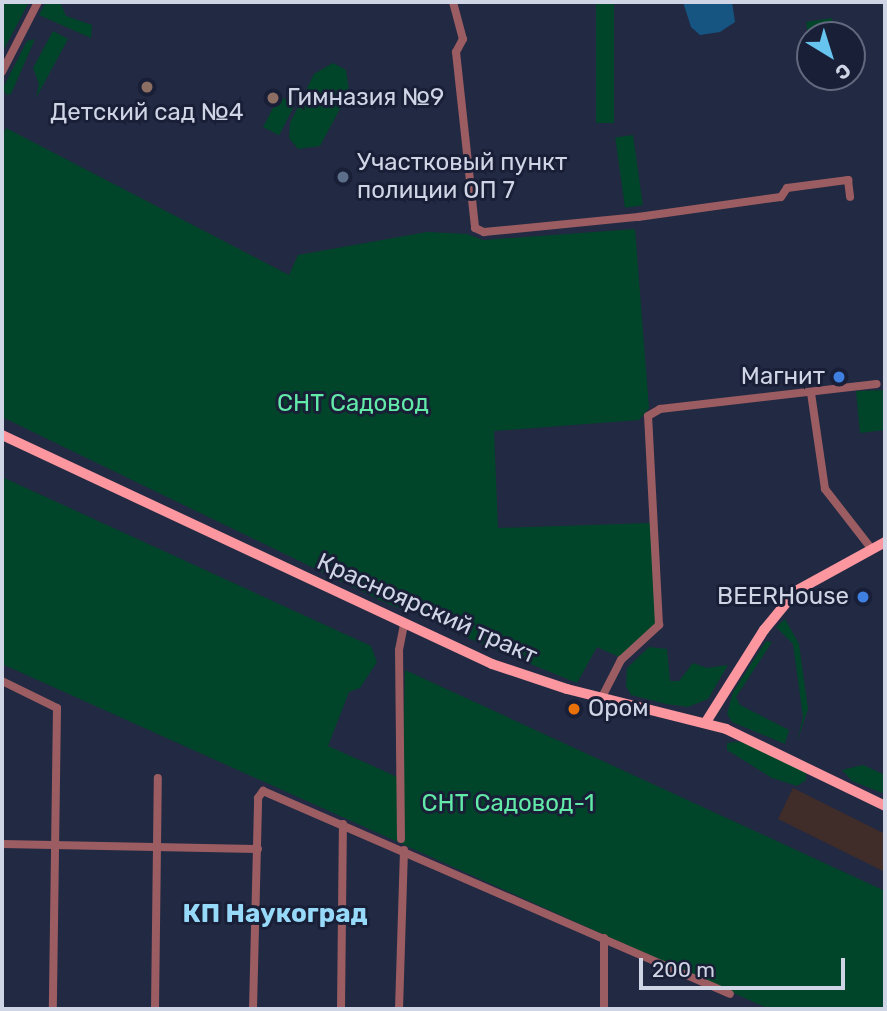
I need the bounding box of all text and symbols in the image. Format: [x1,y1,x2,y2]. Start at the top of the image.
north arrow [796,21,866,91]
text: С [831,58,855,85]
marker: Детский сад №4 [139,79,155,95]
place label: Гимназия №9 [287,84,444,112]
marker: Гимназия №9 [265,90,281,106]
place label: Детский сад №4 [50,99,244,127]
place label: Участковый пункт полиции ОП 7 [357,149,567,205]
marker: Участковый пункт полиции ОП 7 [335,169,351,185]
place label: Магнит [741,363,825,391]
marker: Магнит [831,369,847,385]
park label: СНТ Садовод [277,390,429,418]
street label: Красноярский тракт [312,547,542,671]
place label: BEERHouse [717,583,849,611]
marker: BEERHouse [855,589,871,605]
place label: Ором [588,695,649,723]
marker: Ором [566,701,582,717]
park label: СНТ Садовод-1 [422,790,594,818]
district label: КП Наукоград [182,898,368,930]
scale bar [642,944,848,988]
text: 200 m [652,957,715,982]

